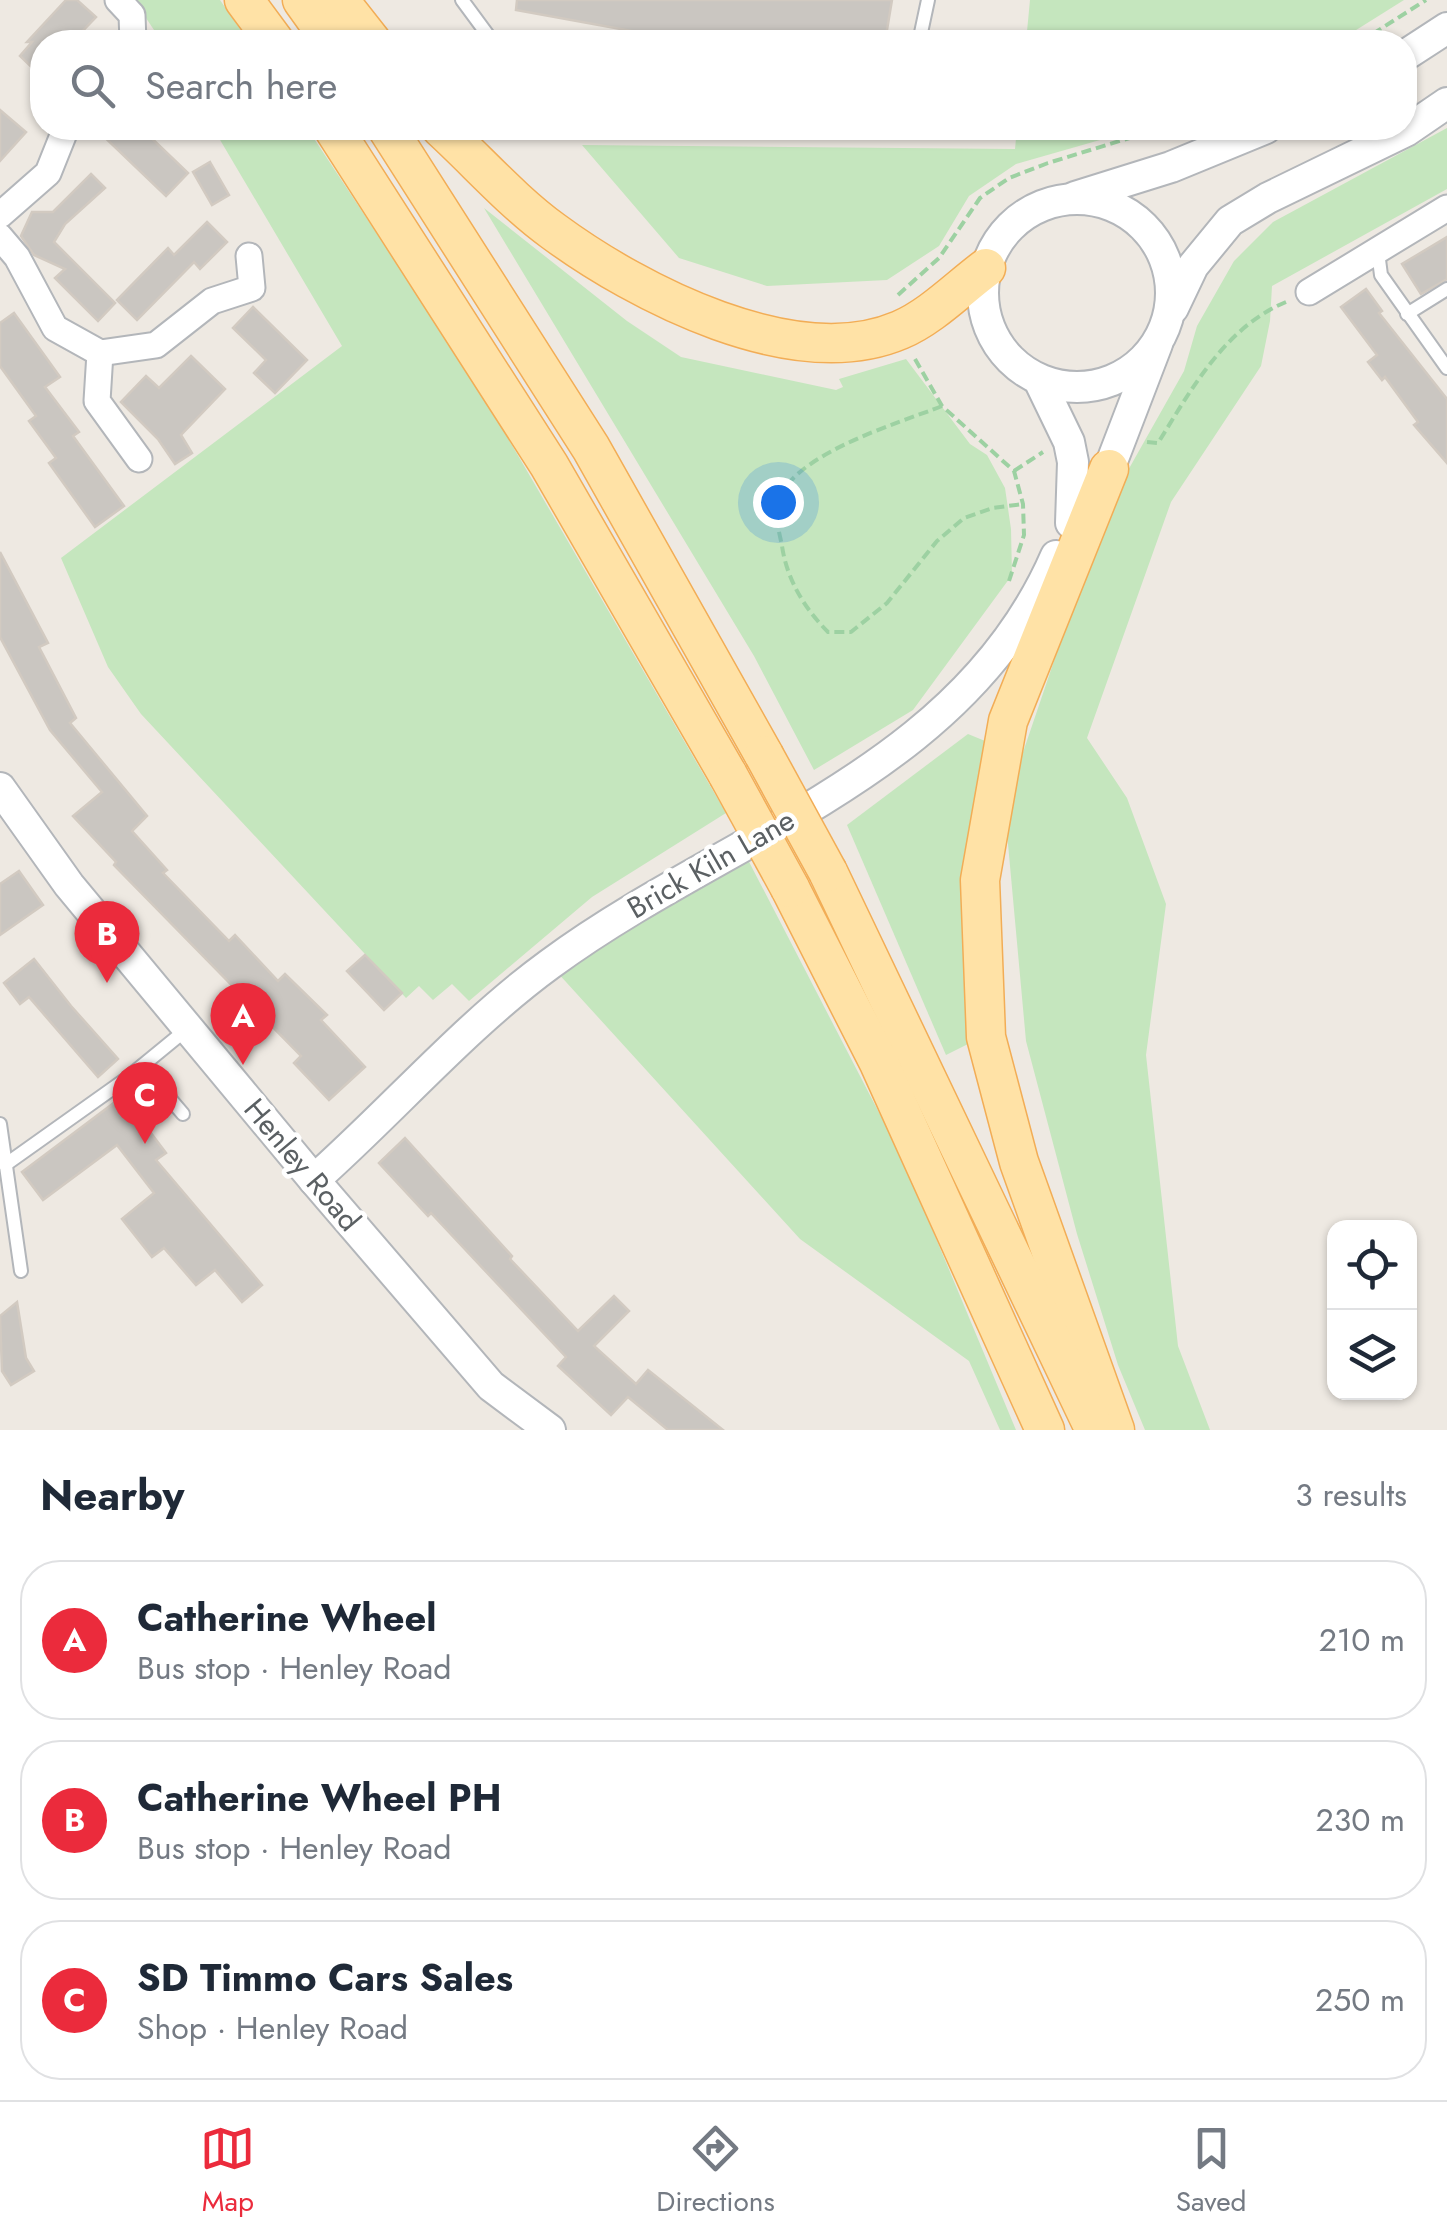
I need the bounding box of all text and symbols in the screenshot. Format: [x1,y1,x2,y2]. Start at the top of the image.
search box [30,30,1417,140]
icon: search [65,58,120,113]
text: Search here [145,58,337,113]
your location [753,477,804,528]
street label: Brick Kiln Lane [619,798,802,929]
pin: B [74,900,140,983]
pin: A [210,982,276,1065]
pin: C [112,1062,178,1144]
street label: Henley Road [234,1089,371,1240]
map controls [1327,1220,1417,1400]
button: locate [1327,1220,1417,1310]
button: layers [1327,1310,1417,1400]
text: Nearby [40,1465,184,1526]
text: 3 results [1295,1472,1407,1518]
text: Catherine Wheel [137,1590,437,1645]
text: A [63,1617,86,1663]
text: 210 m [1319,1617,1405,1663]
text: Bus stop · Henley Road [137,1645,451,1691]
text: Catherine Wheel PH [137,1770,502,1825]
text: B [64,1797,85,1843]
text: 230 m [1316,1797,1405,1843]
text: Bus stop · Henley Road [137,1825,451,1871]
text: SD Timmo Cars Sales [137,1950,513,2005]
text: C [63,1977,86,2023]
text: 250 m [1315,1977,1405,2023]
text: Shop · Henley Road [137,2005,408,2051]
tab: Map [200,2121,255,2222]
tab: Directions [656,2121,775,2222]
tab: Saved [1176,2121,1247,2222]

